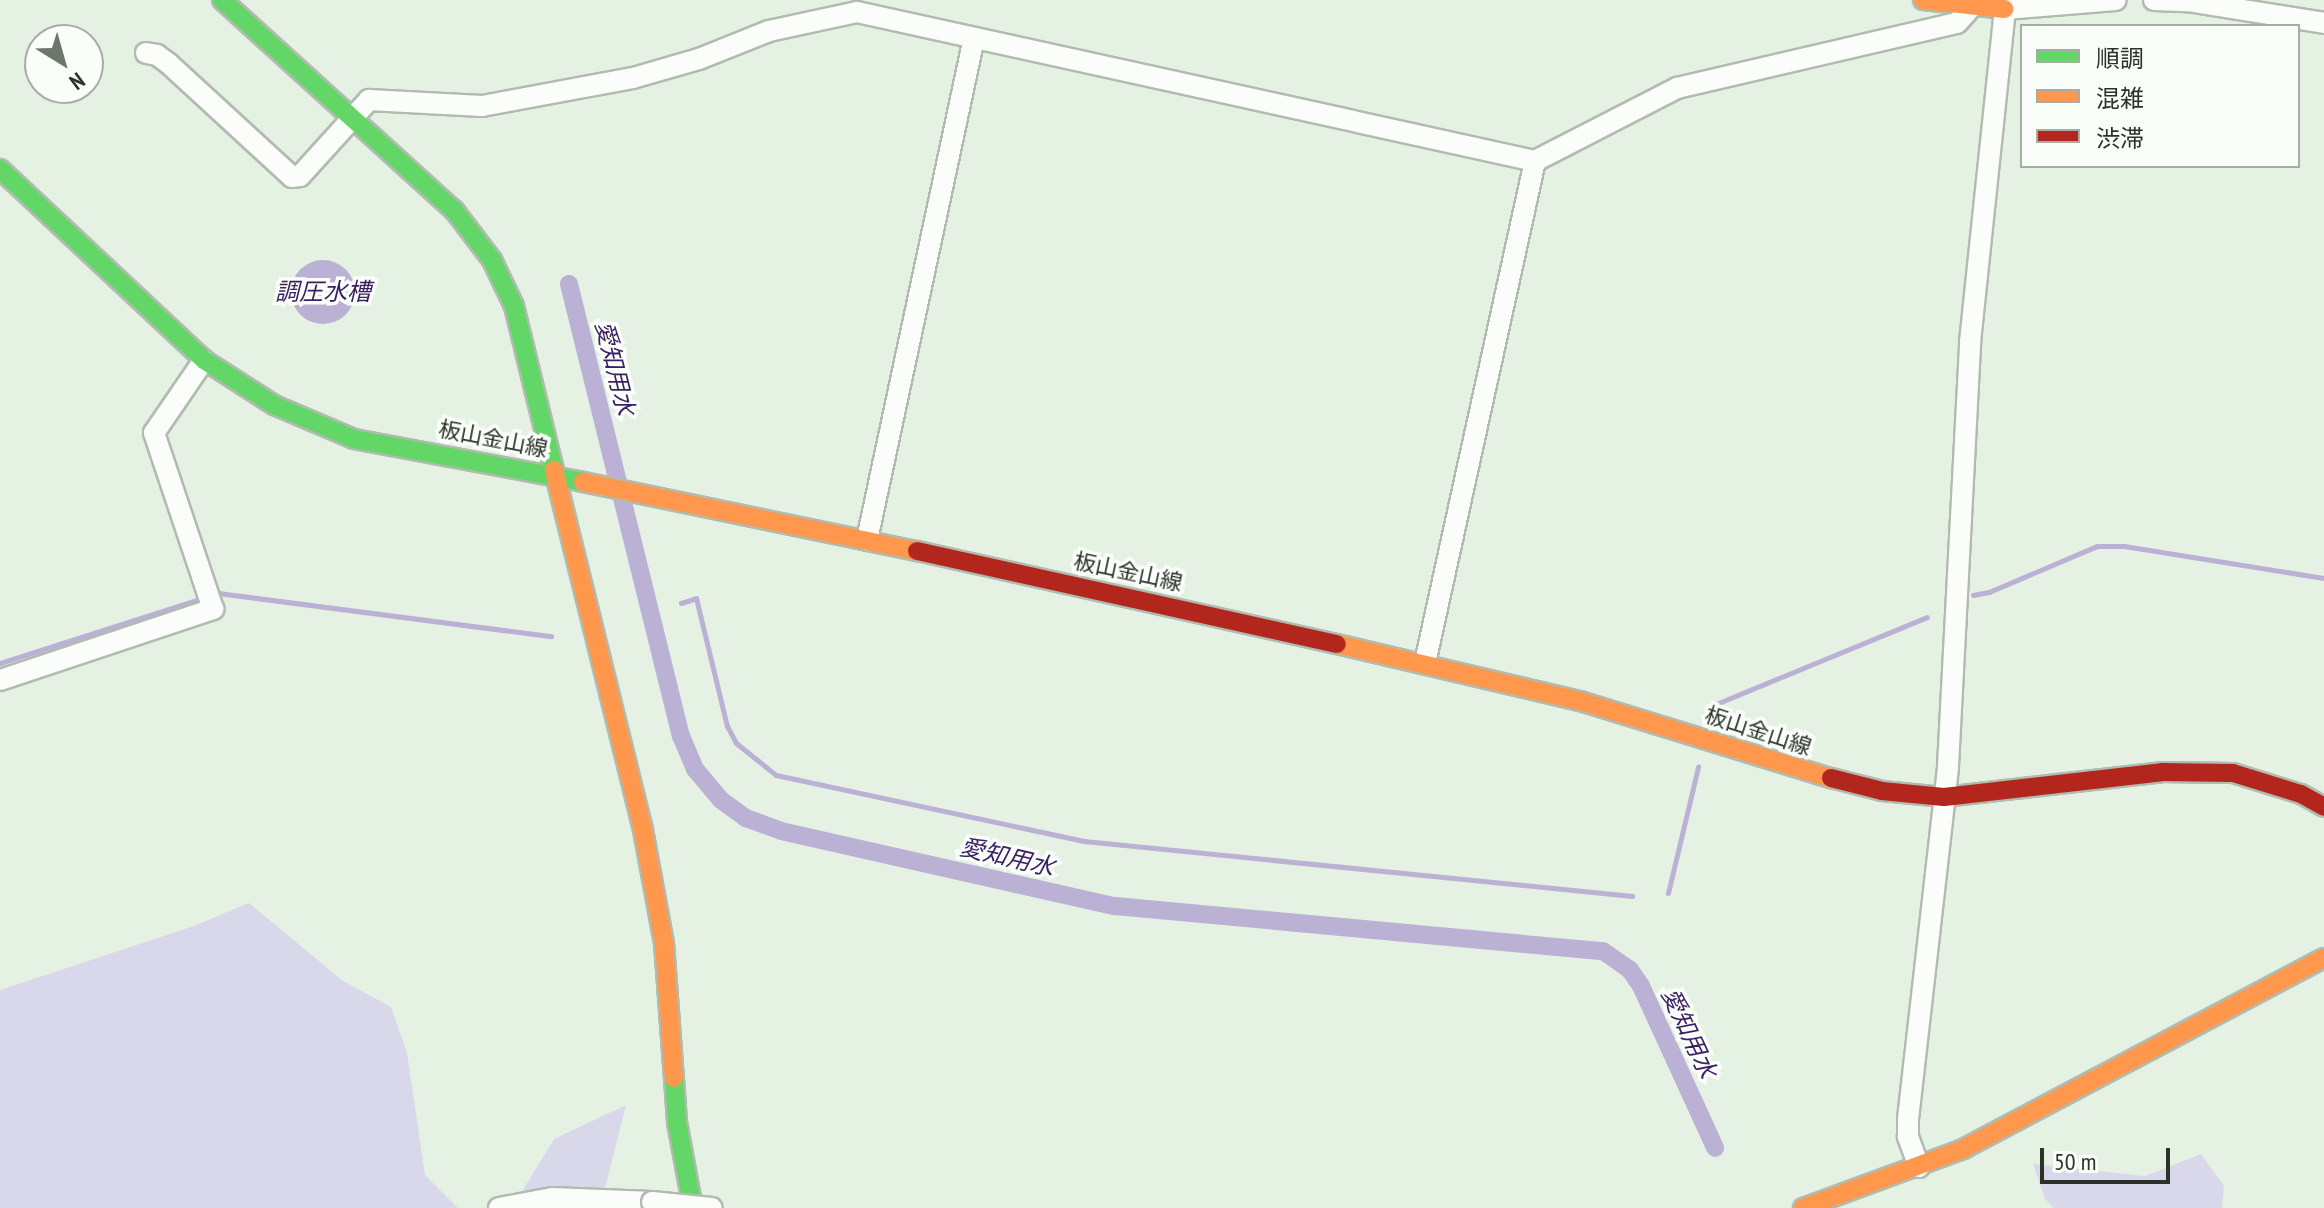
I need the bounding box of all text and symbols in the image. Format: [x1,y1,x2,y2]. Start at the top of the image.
north arrow [24,24,104,104]
legend [2020,24,2300,168]
text: 順調 [2096,43,2144,74]
text: N [64,67,90,96]
text: 混雑 [2096,83,2144,114]
text: 渋滞 [2096,123,2144,154]
water label: 調圧水槽 [275,278,371,306]
water label: 愛知用水 [589,318,641,418]
street label: 板山金山線 [436,416,550,462]
street label: 板山金山線 [1071,548,1185,596]
street label: 板山金山線 [1702,701,1814,761]
water label: 愛知用水 [957,832,1057,882]
water label: 愛知用水 [1656,983,1722,1083]
scale bar [2044,1132,2174,1182]
text: 50 m [2054,1146,2096,1177]

